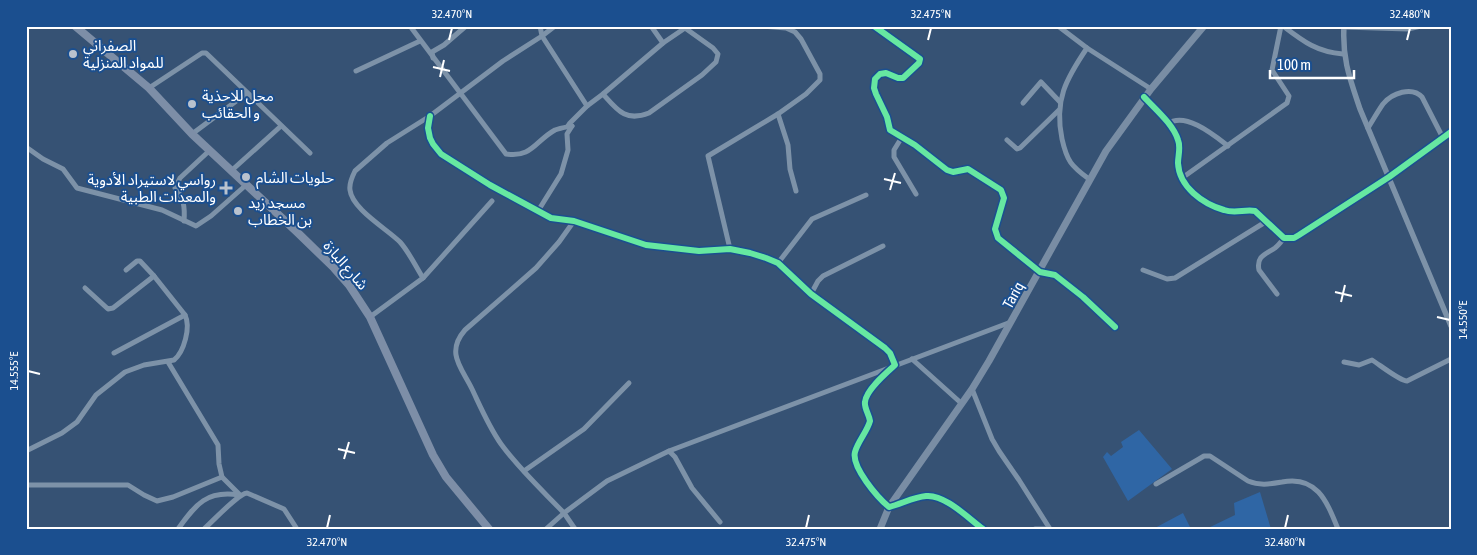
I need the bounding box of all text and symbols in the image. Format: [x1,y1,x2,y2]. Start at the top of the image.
text: 32.470°N [432,7,472,21]
text: 32.475°N [911,7,951,21]
text: 32.480°N [1390,7,1430,21]
place label: الصفراني للمواد المنزلية [83,37,164,72]
marker: الصفراني للمواد المنزلية [67,48,79,60]
scale bar [1270,48,1353,80]
text: 100 m [1277,56,1311,73]
place label: محل للاحذية و الحقائب [202,87,274,122]
marker: محل للاحذية و الحقائب [186,98,198,110]
place label: حلويات الشام [256,169,334,189]
place label: رواسي لاستيراد الأدوية والمعدات الطبية [87,171,216,206]
marker: حلويات الشام [240,171,252,183]
marker: رواسي لاستيراد الأدوية والمعدات الطبية [220,182,232,194]
place label: مسجد زيد بن الخطاب [248,194,312,229]
marker: مسجد زيد بن الخطاب [232,205,244,217]
street label: شارع البازة [317,237,372,296]
street label: Tariq [999,279,1027,311]
text: 14.550°E [1456,301,1470,339]
text: 14.555°E [7,352,21,390]
text: 32.470°N [307,535,347,549]
text: 32.475°N [786,535,826,549]
text: 32.480°N [1265,535,1305,549]

